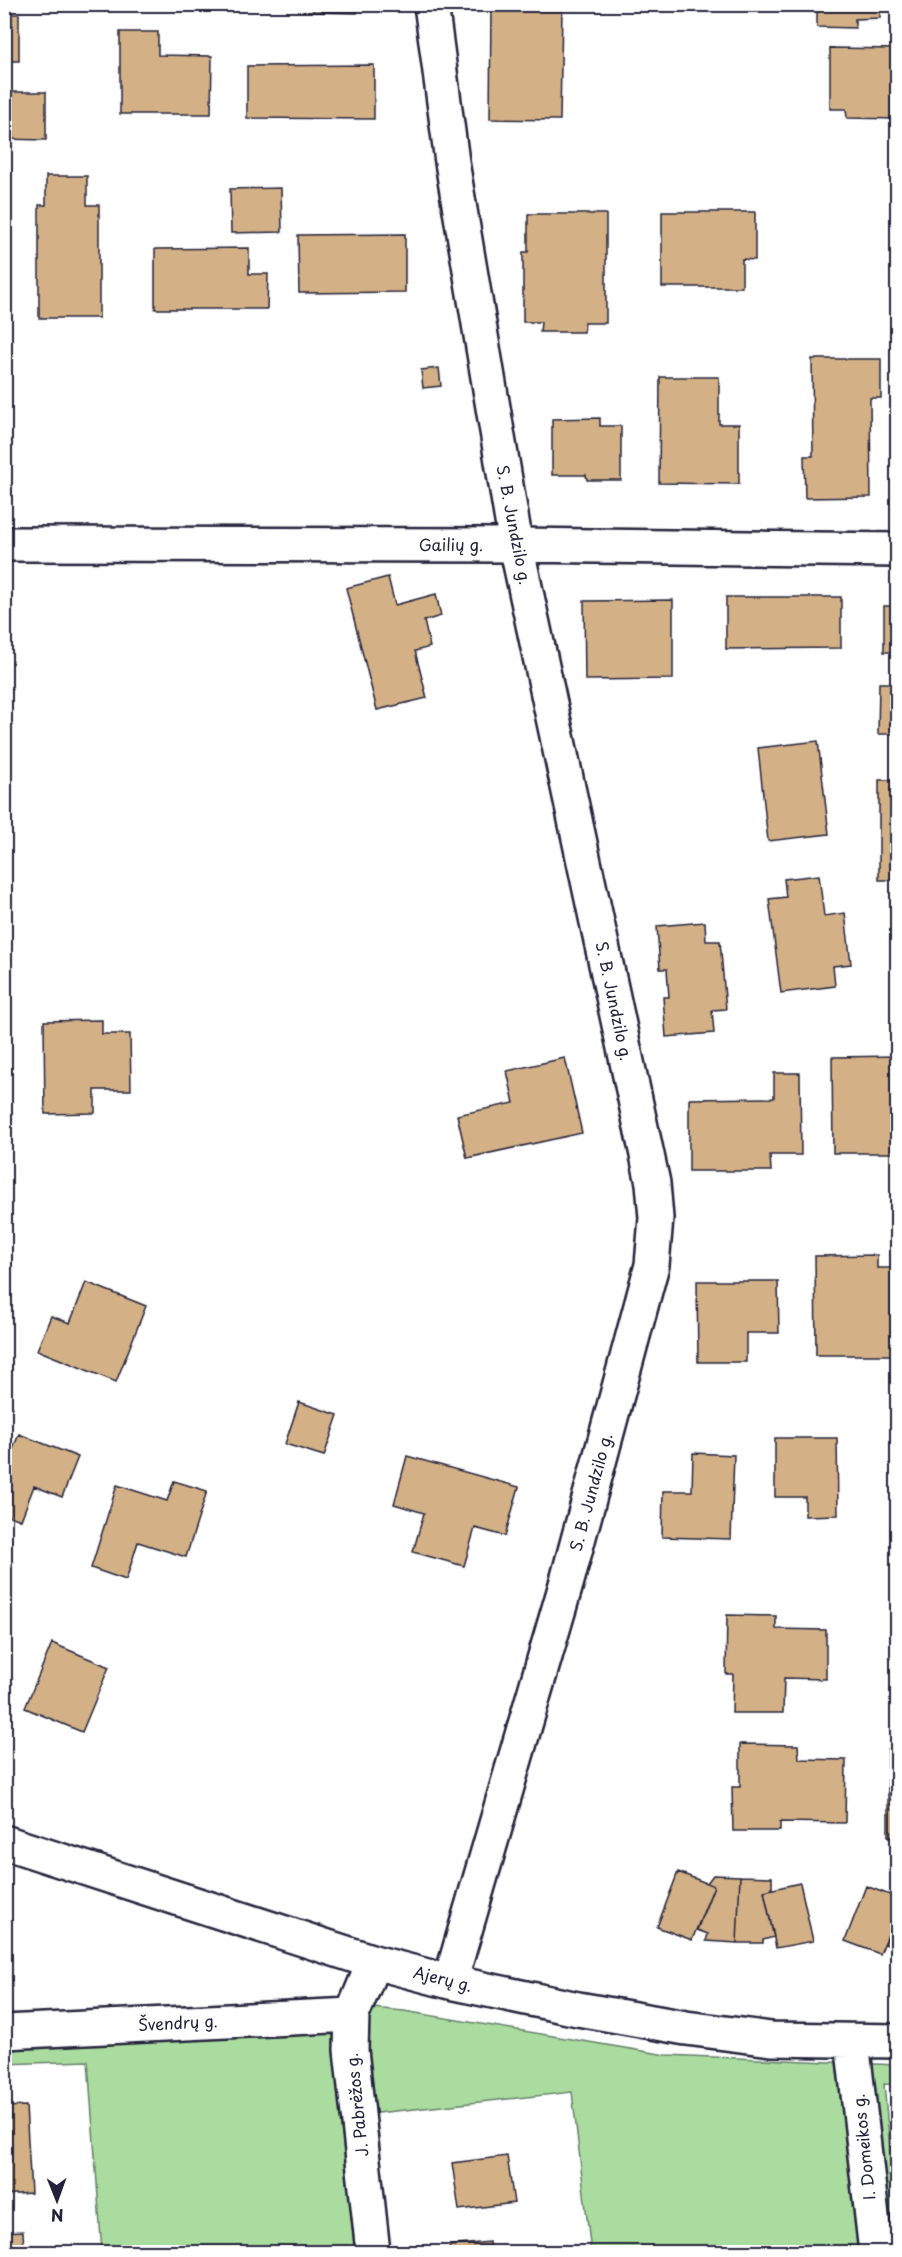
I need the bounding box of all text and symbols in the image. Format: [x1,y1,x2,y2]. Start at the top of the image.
street label: S. B. Jundzilo g. [492,463,538,587]
street label: Gailių g. [419,532,483,556]
street label: S. B. Jundzilo g. [591,939,639,1063]
street label: S. B. Jundzilo g. [563,1430,617,1553]
street label: Ajerų g. [411,1959,475,1997]
street label: Švendrų g. [138,2008,218,2036]
street label: J. Pabrėžos g. [339,2052,373,2158]
street label: I. Domeikos g. [845,2093,881,2202]
north arrow [27,2170,87,2230]
text: N [51,2204,64,2228]

